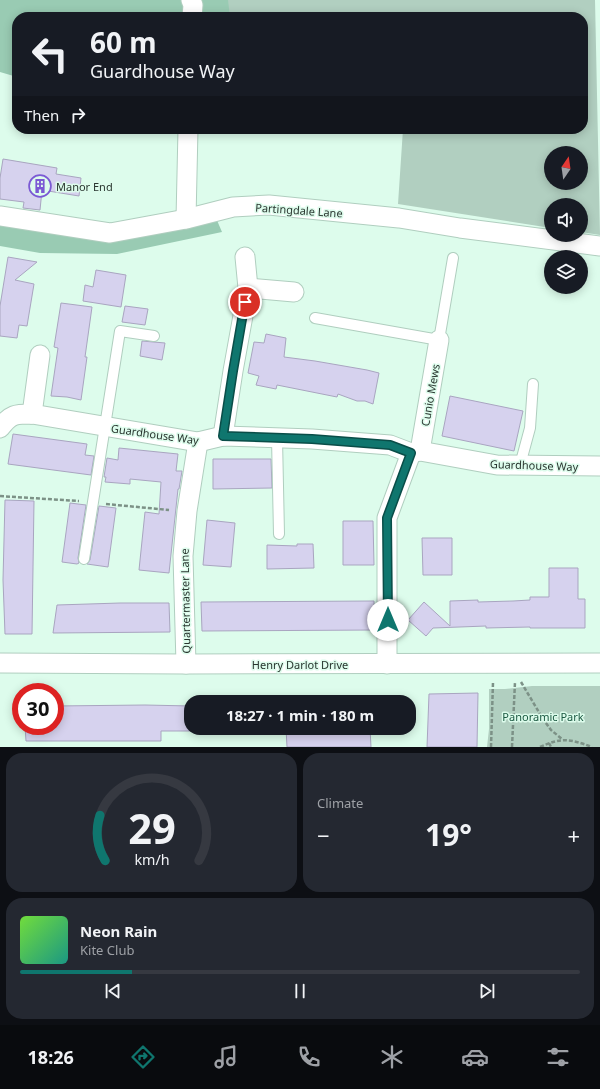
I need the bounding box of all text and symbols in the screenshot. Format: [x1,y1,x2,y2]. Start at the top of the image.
text: 60 m [90,23,157,61]
icon: left [24,28,76,80]
text: Guardhouse Way [90,59,235,83]
icon: right [67,104,89,126]
text: Then [24,105,59,125]
north arrow [544,146,588,190]
map controls [544,146,588,294]
building icon: Manor End [27,173,53,199]
place label: Manor End [56,179,113,194]
button: sound [544,198,588,242]
street label: Partingdale Lane [255,199,343,221]
button: layers [544,250,588,294]
pin [228,285,262,319]
icon: arrive [234,291,256,313]
street label: Cunio Mews [417,363,443,427]
street label: Guardhouse Way [110,420,200,448]
street label: Guardhouse Way [490,456,579,474]
street label: Quartermaster Lane [177,548,193,654]
position arrow [367,599,409,641]
street label: Henry Darlot Drive [252,657,348,672]
speed limit sign: 30 [12,683,64,735]
text: 18:27 · 1 min · 180 m [226,705,374,725]
park label: Panoramic Park [502,709,584,724]
text: Climate [317,794,363,812]
text: 29 [128,799,175,855]
text: 19° [425,814,472,855]
text: − [317,820,330,850]
text: + [567,820,580,850]
text: km/h [134,849,169,868]
text: Neon Rain [80,921,157,941]
text: Kite Club [80,941,134,959]
icon: previous [102,980,124,1002]
icon: pause [289,980,311,1002]
icon: next [476,980,498,1002]
icon: directions [129,1043,157,1071]
icon: music [212,1043,240,1071]
icon: phone [295,1043,323,1071]
icon: climate [378,1043,406,1071]
icon: car [461,1043,489,1071]
icon: filters [544,1043,572,1071]
text: 18:26 [28,1045,74,1069]

